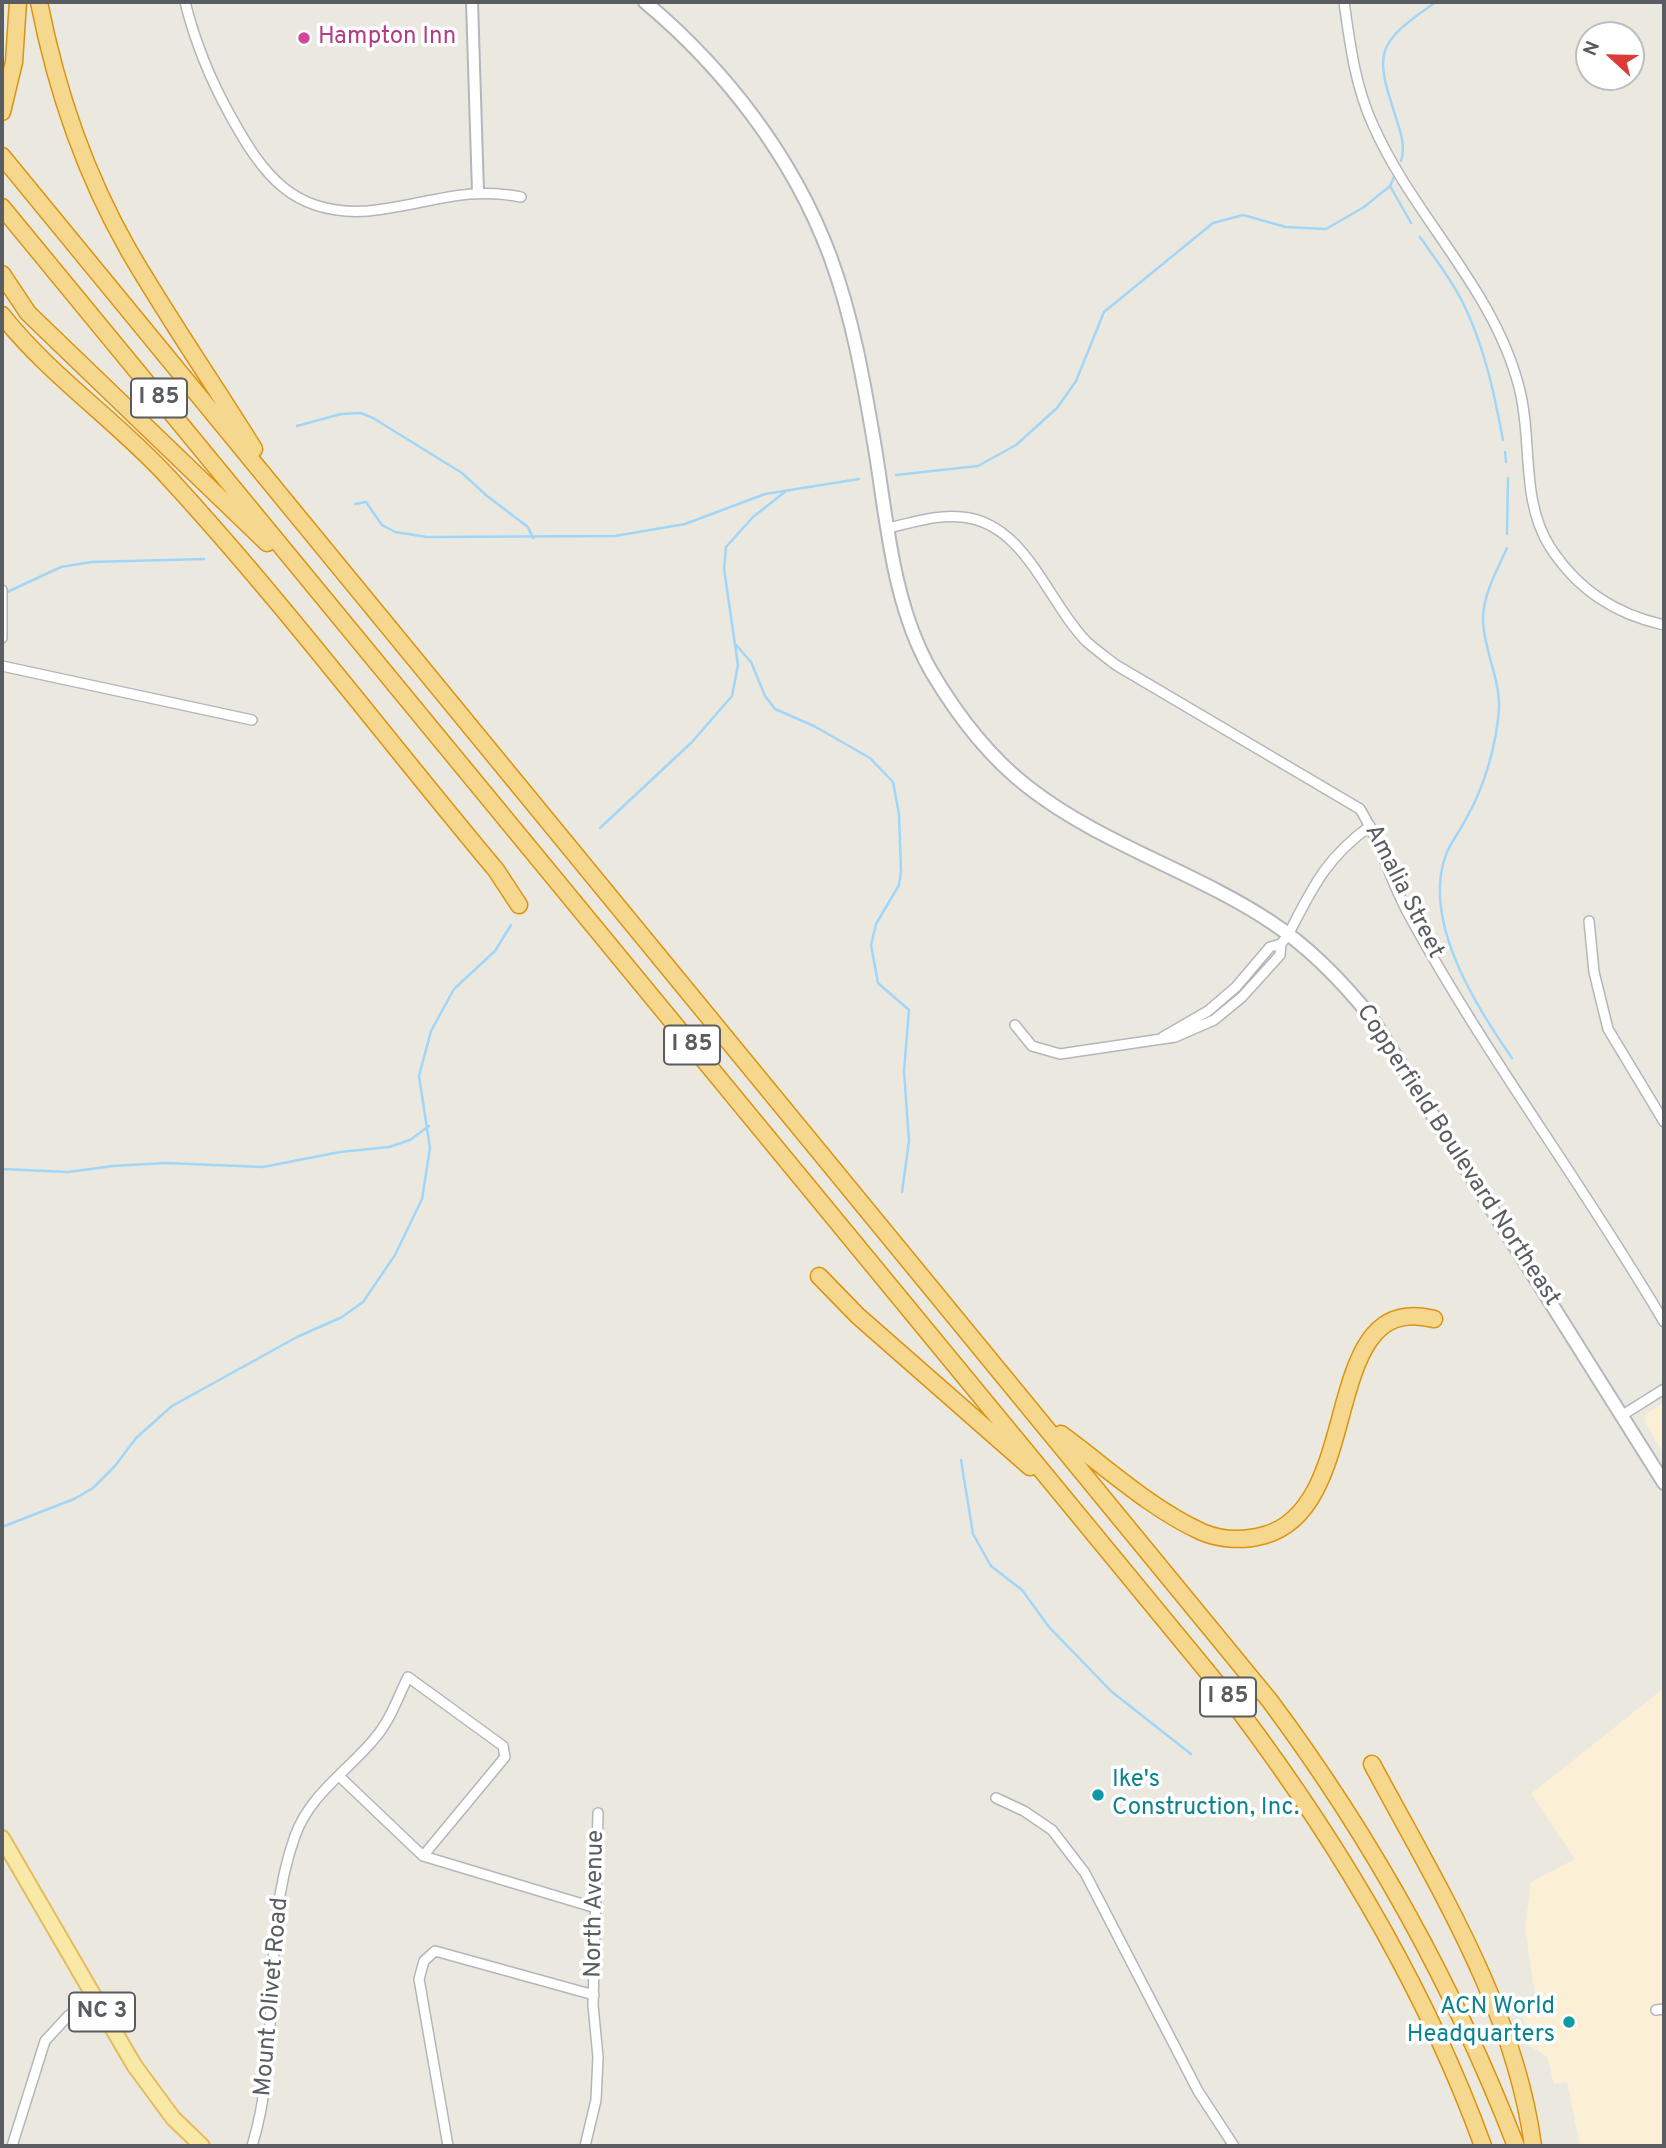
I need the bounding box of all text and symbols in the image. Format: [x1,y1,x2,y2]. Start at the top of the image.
north arrow [1575,21,1645,91]
place label: Hampton Inn [318,24,456,52]
marker: Hampton Inn [296,30,312,46]
text: N [1579,38,1606,60]
road number: I 85 [131,378,187,418]
street label: Amalia Street [1357,820,1449,964]
street label: Copperfield Boulevard Northeast [1349,1000,1565,1312]
road number: I 85 [664,1026,720,1064]
road number: I 85 [1200,1678,1256,1716]
place label: Ike's Construction, Inc. [1112,1767,1299,1823]
marker: Ike's Construction, Inc. [1090,1787,1106,1803]
street label: North Avenue [580,1830,612,1978]
street label: Mount Olivet Road [250,1896,296,2098]
road number: NC 3 [69,1993,135,2032]
place label: ACN World Headquarters [1407,1994,1555,2050]
marker: ACN World Headquarters [1561,2014,1577,2030]

